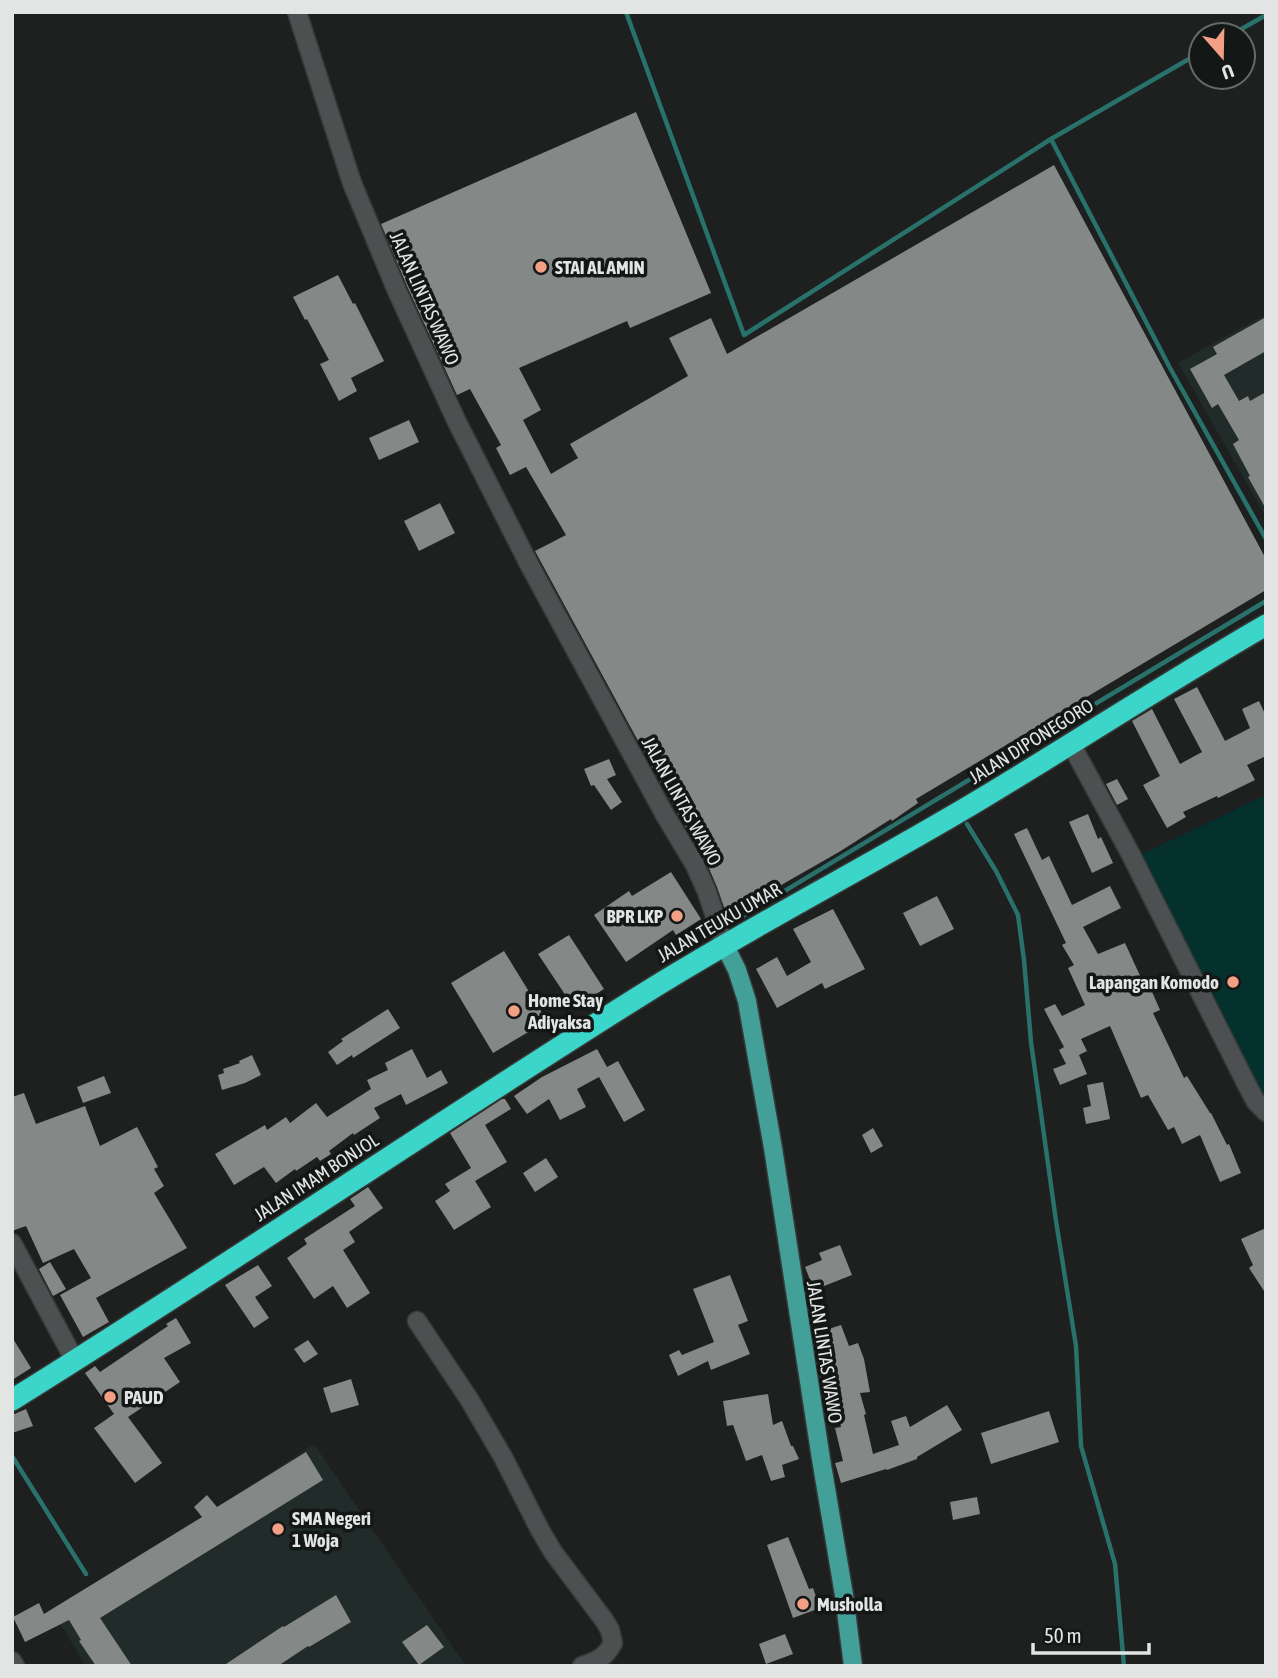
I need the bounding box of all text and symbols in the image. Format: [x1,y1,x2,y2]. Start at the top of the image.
north arrow [1187,21,1257,91]
text: U [1219,60,1237,84]
street label: JALAN LINTAS WAWO [386,228,464,368]
place label: STAI AL AMIN [555,256,645,278]
marker: STAI AL AMIN [533,259,549,275]
street label: JALAN DIPONEGORO [965,694,1097,788]
street label: JALAN LINTAS WAWO [638,733,726,869]
street label: JALAN TEUKU UMAR [653,877,785,966]
place label: BPR LKP [607,905,664,927]
marker: BPR LKP [669,908,685,924]
place label: Lapangan Komodo [1089,971,1219,993]
marker: Lapangan Komodo [1225,974,1241,990]
place label: Home Stay Adiyaksa [527,989,603,1033]
marker: Home Stay Adiyaksa [506,1003,522,1019]
street label: JALAN IMAM BONJOL [250,1128,383,1225]
street label: JALAN LINTAS WAWO [803,1279,847,1425]
place label: PAUD [124,1386,164,1408]
marker: PAUD [102,1389,118,1405]
place label: SMA Negeri 1 Woja [292,1507,371,1551]
marker: SMA Negeri 1 Woja [270,1521,286,1537]
place label: Musholla [817,1593,883,1615]
marker: Musholla [795,1596,811,1612]
scale bar [1033,1612,1148,1656]
text: 50 m [1044,1623,1082,1647]

